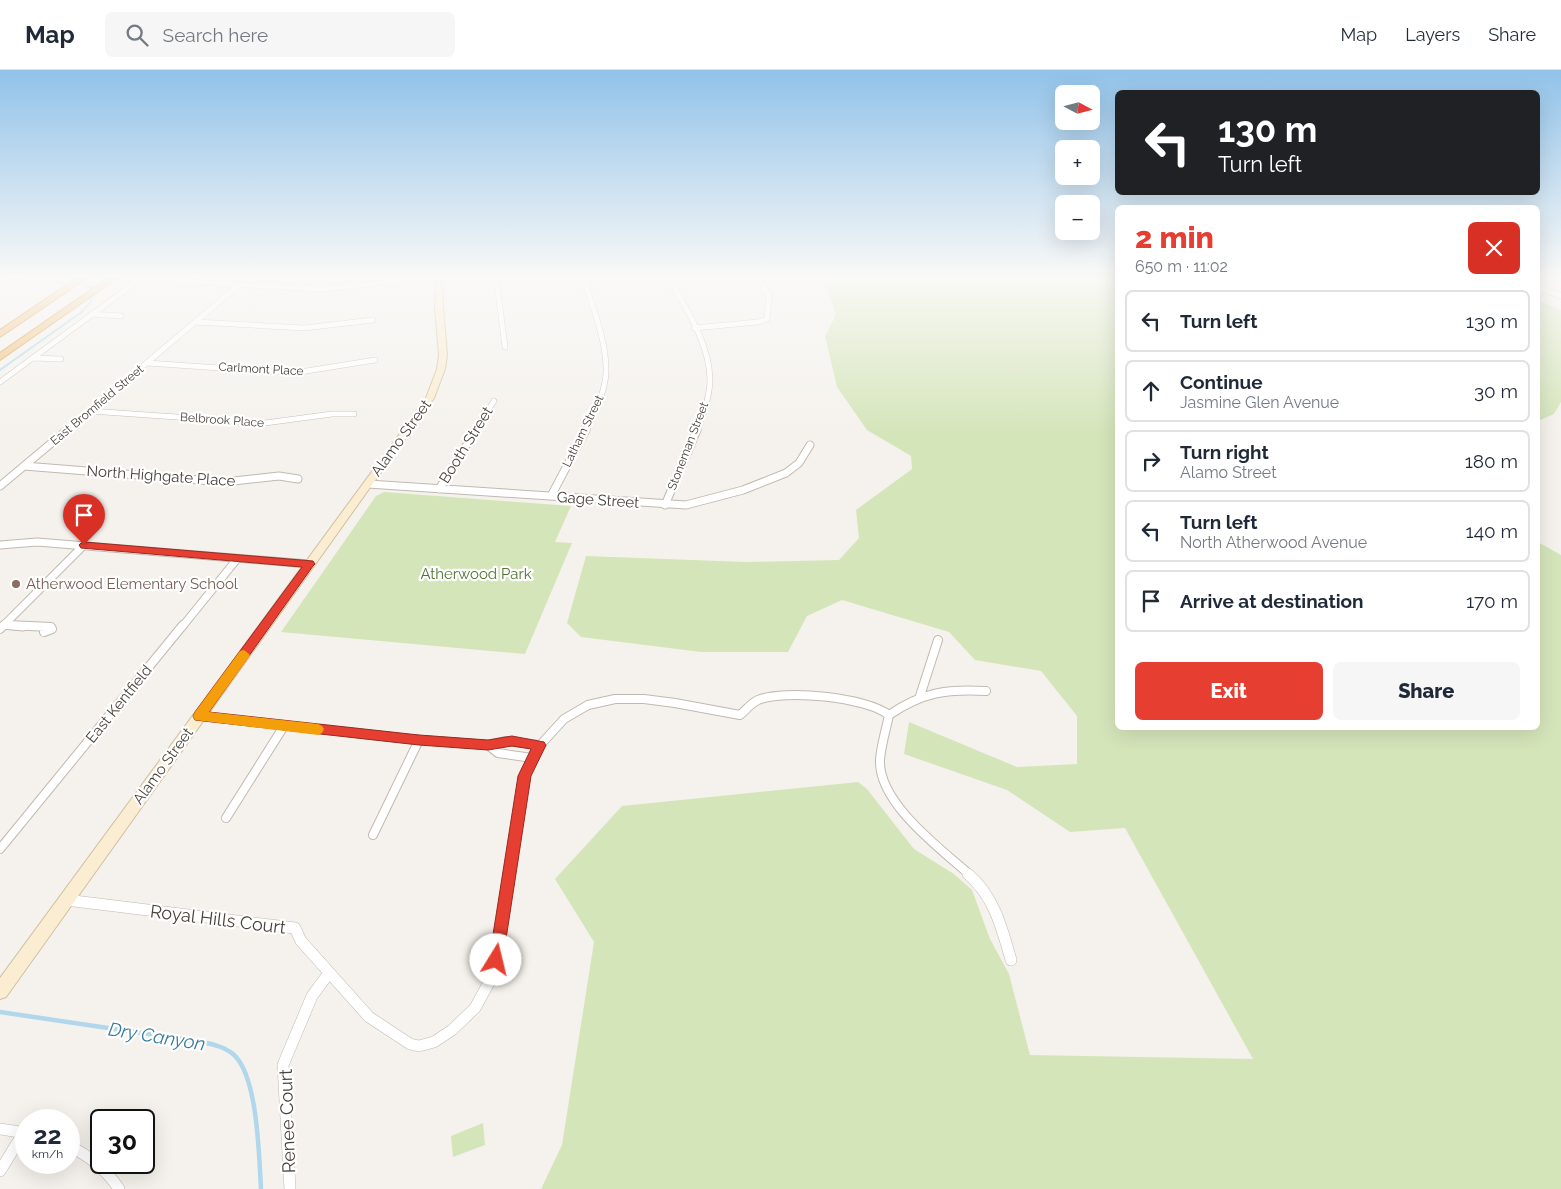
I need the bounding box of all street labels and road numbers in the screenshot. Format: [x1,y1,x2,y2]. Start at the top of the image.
street label: Carlmont Place [218,360,304,378]
street label: East Bromfield Street [48,362,146,448]
street label: Latham Street [560,393,606,469]
street label: Alamo Street [367,396,435,480]
street label: Stoneman Street [665,400,711,492]
street label: Booth Street [435,403,497,487]
street label: Belbrook Place [179,410,265,430]
street label: North Highgate Place [86,462,236,490]
street label: Gage Street [556,488,640,512]
street label: East Kentfield [82,661,156,747]
street label: Alamo Street [129,724,197,808]
street label: Royal Hills Court [149,900,287,938]
street label: Renee Court [275,1068,299,1174]

